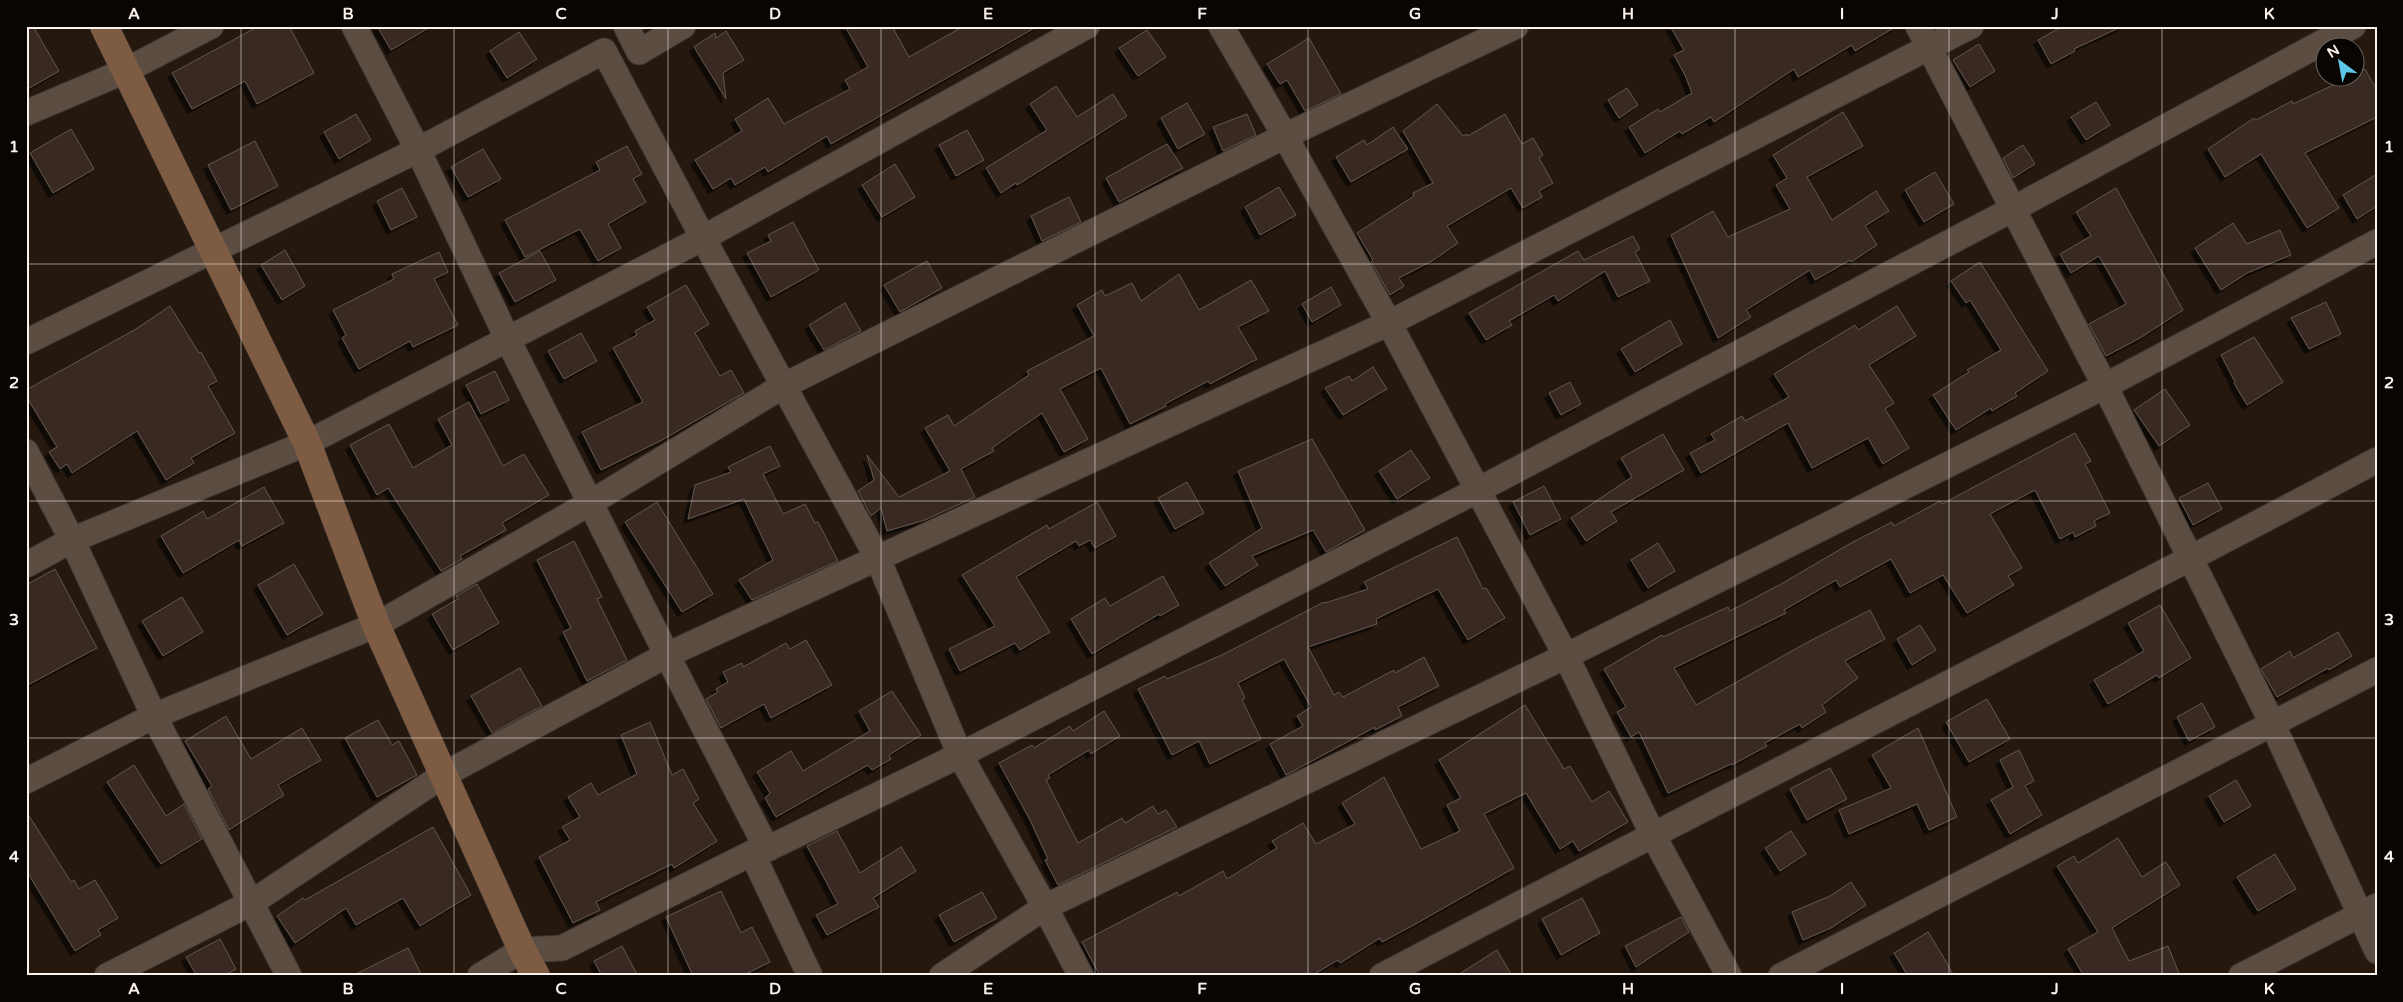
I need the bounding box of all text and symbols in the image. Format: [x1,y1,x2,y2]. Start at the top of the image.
text: A [128,4,140,24]
text: B [342,4,354,24]
text: C [555,4,567,24]
text: D [769,4,781,24]
text: E [983,4,993,24]
text: F [1197,4,1207,24]
text: G [1409,4,1421,24]
text: H [1622,4,1634,24]
text: I [1840,4,1844,24]
text: J [2050,4,2059,24]
text: K [2264,4,2275,24]
north arrow [2316,38,2366,88]
text: N [2324,41,2343,62]
text: 1 [9,137,19,157]
text: 1 [2384,137,2394,157]
text: 2 [9,373,19,393]
text: 2 [2384,373,2394,393]
text: 3 [9,610,19,630]
text: 3 [2384,610,2394,630]
text: 4 [9,847,19,867]
text: 4 [2384,847,2394,867]
text: A [128,979,140,999]
text: B [342,979,354,999]
text: C [555,979,567,999]
text: D [769,979,781,999]
text: E [983,979,993,999]
text: F [1197,979,1207,999]
text: G [1409,979,1421,999]
text: H [1622,979,1634,999]
text: I [1840,979,1844,999]
text: J [2050,979,2059,999]
text: K [2264,979,2275,999]

